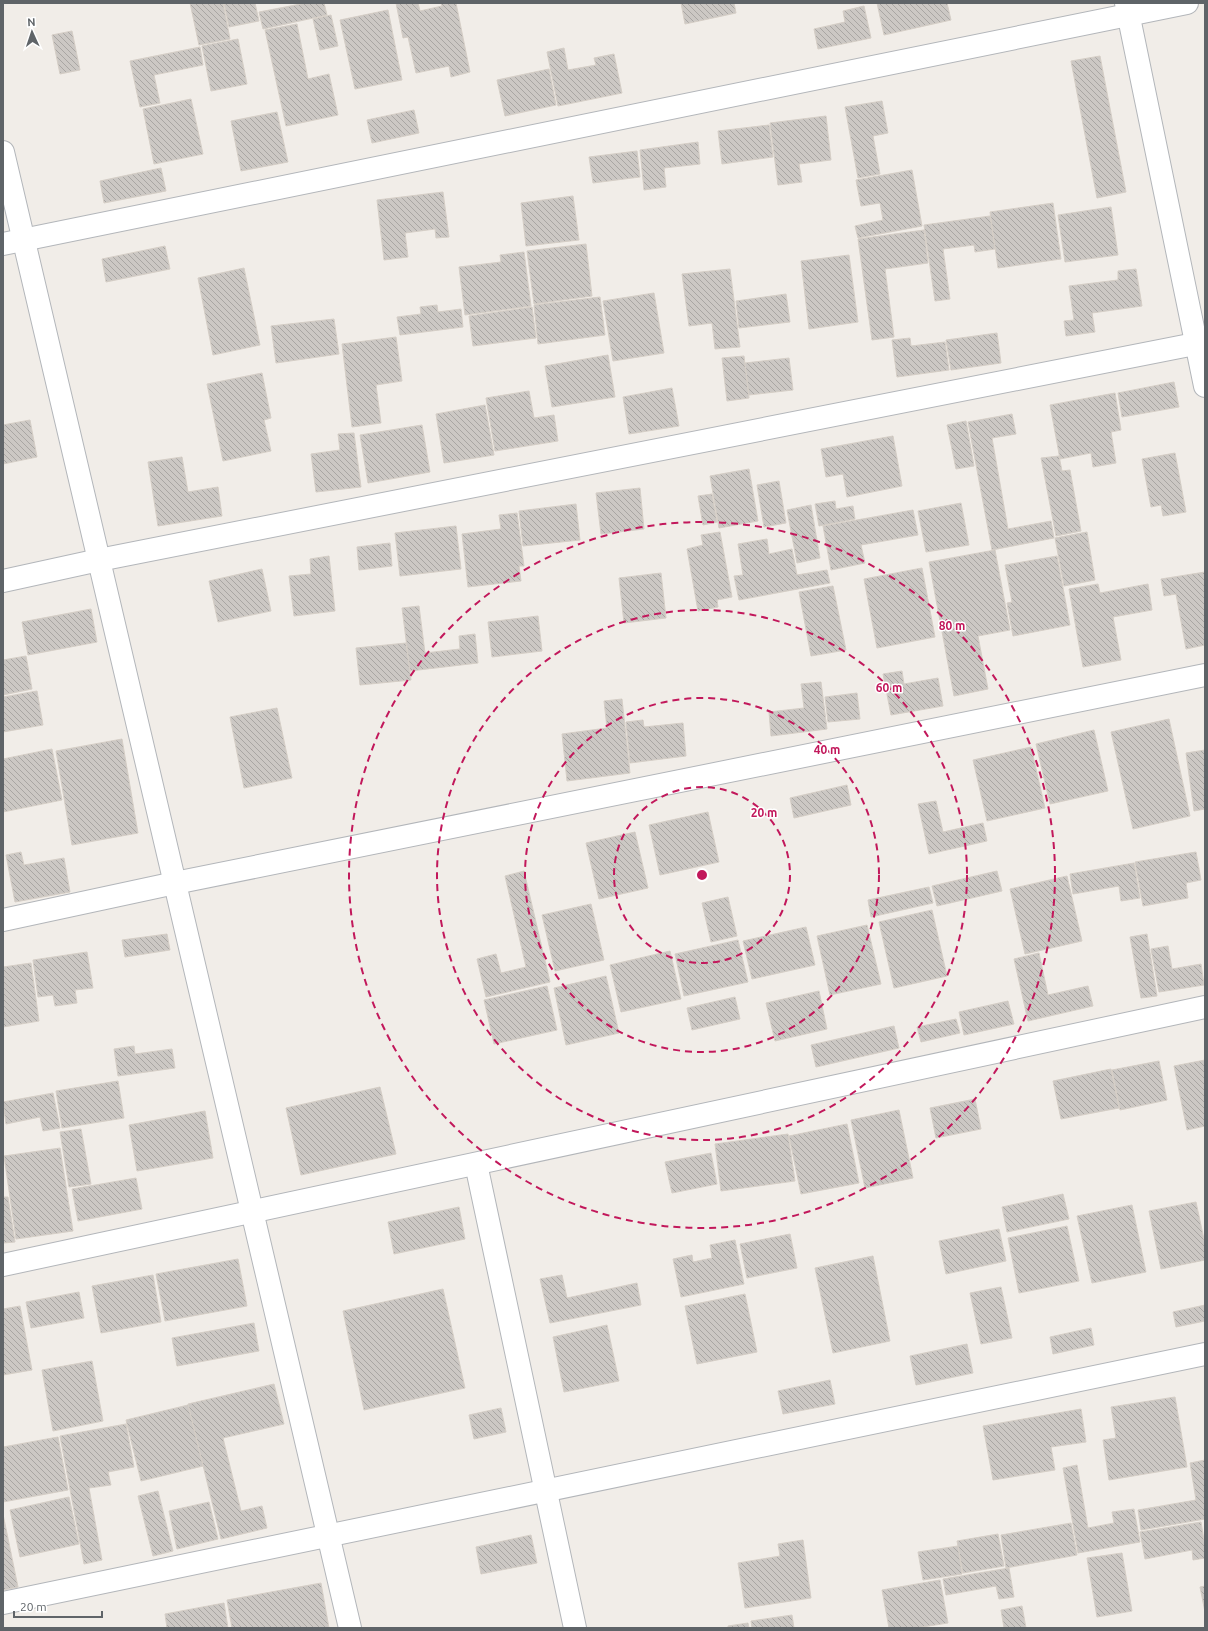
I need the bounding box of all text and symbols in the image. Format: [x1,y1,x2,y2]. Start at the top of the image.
north arrow [12,12,52,52]
text: N [27,16,36,28]
text: 80 m [939,619,965,632]
text: 60 m [876,681,902,694]
text: 40 m [814,743,840,756]
text: 20 m [751,806,777,819]
centre of rings [695,868,709,882]
scale bar [14,1593,102,1619]
text: 20 m [20,1600,47,1613]

